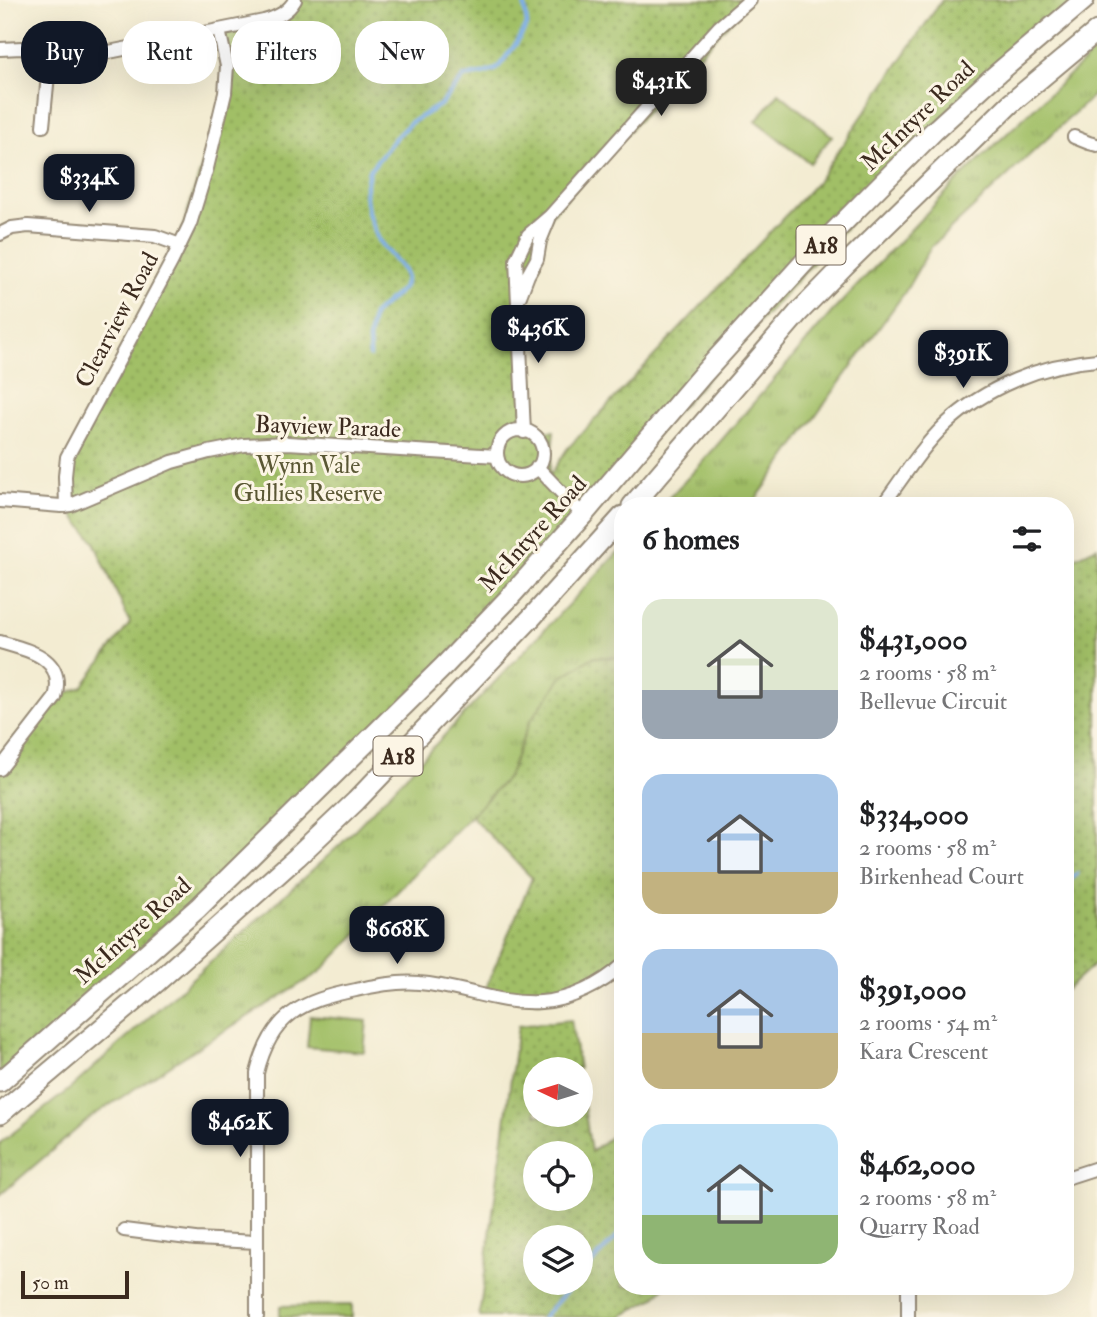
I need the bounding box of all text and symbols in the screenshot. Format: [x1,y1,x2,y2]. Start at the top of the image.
chip: Buy [21,21,108,84]
chip: Rent [122,21,217,84]
chip: Filters [231,21,341,84]
chip: New [355,21,449,84]
street label: McIntyre Road [855,54,982,178]
pin: $431K [612,58,710,118]
text: $431K [632,66,690,95]
pin: $334K [40,154,138,214]
text: $334K [59,162,119,191]
road number: A18 [796,226,846,264]
street label: Clearview Road [68,247,166,393]
pin: $436K [489,306,587,365]
text: $436K [507,313,569,342]
pin: $391K [914,330,1012,390]
text: $391K [934,338,992,367]
street label: Bayview Parade [254,409,402,445]
park label: Wynn Vale Gullies Reserve [233,450,383,509]
street label: McIntyre Road [472,469,594,599]
icon: filters [1008,520,1046,558]
text: 6 homes [642,521,740,558]
text: $431,000 [859,621,968,658]
icon: home [698,627,782,711]
text: 2 rooms · 58 m² [859,658,996,687]
text: Bellevue Circuit [859,687,1007,716]
road number: A18 [374,736,422,776]
text: $334,000 [859,796,969,833]
icon: home [698,802,782,886]
text: 2 rooms · 58 m² [859,833,996,862]
text: Birkenhead Court [859,862,1024,891]
street label: McIntyre Road [68,870,198,992]
pin: $668K [348,906,446,966]
text: $668K [365,914,429,943]
text: $391,000 [859,971,967,1008]
icon: home [698,977,782,1061]
text: 2 rooms · 54 m² [859,1008,997,1037]
text: Kara Crescent [859,1037,988,1066]
north arrow [523,1057,593,1127]
map controls [523,1057,593,1295]
pin: $462K [191,1100,289,1159]
text: $462K [208,1107,272,1136]
button: locate [523,1141,593,1211]
text: $462,000 [859,1146,976,1183]
icon: home [698,1152,782,1236]
text: 2 rooms · 58 m² [859,1183,996,1212]
text: Quarry Road [859,1212,980,1241]
button: layers [523,1225,593,1295]
scale bar [21,1268,130,1300]
text: 50 m [32,1271,69,1295]

